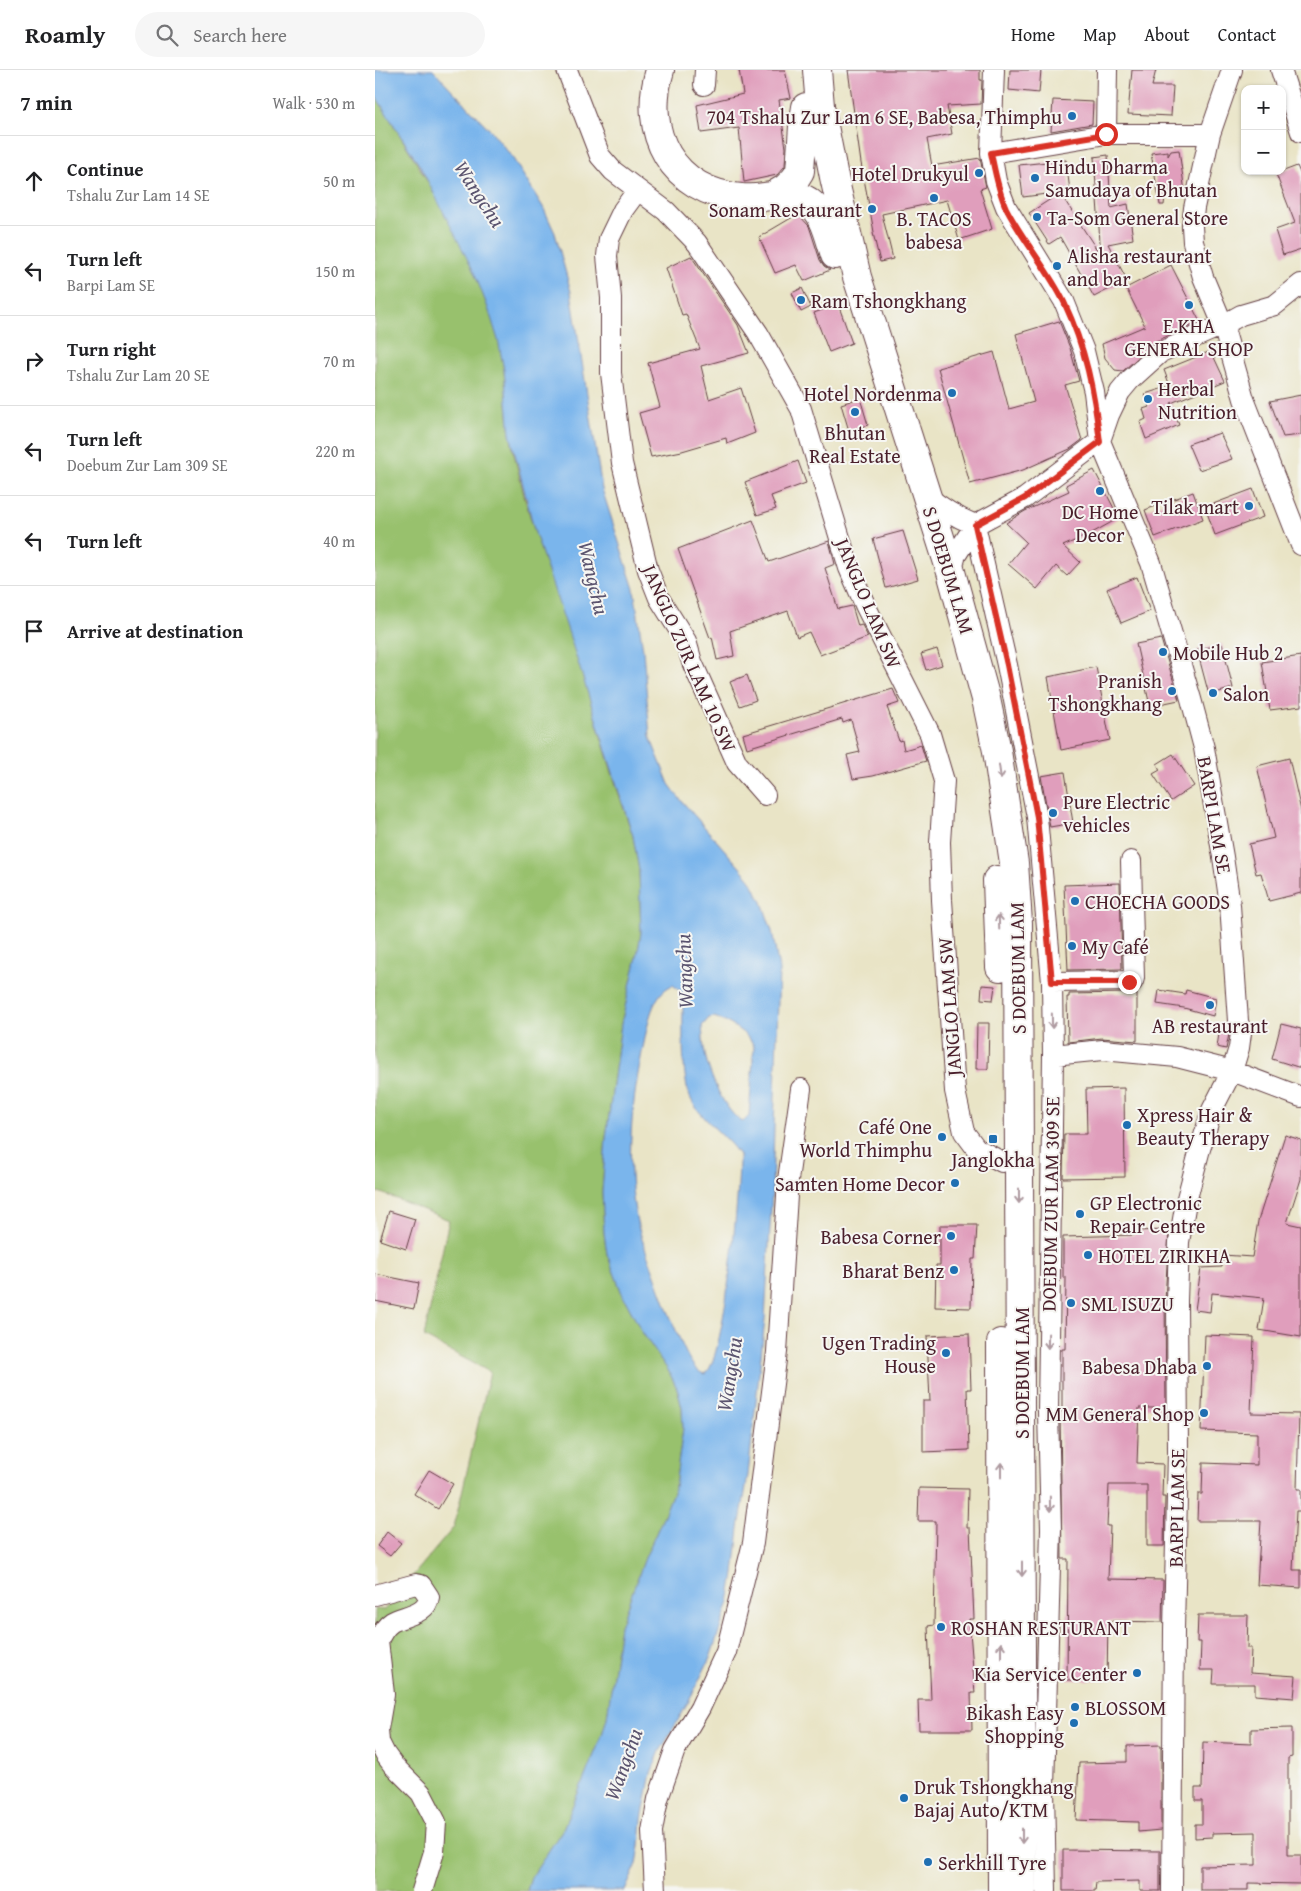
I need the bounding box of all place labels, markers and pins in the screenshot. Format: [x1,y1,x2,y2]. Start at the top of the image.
place label: 704 Tshalu Zur Lam 6 SE, Babesa, Thimphu [706,102,1062,131]
marker: 704 Tshalu Zur Lam 6 SE, Babesa, Thimphu [1066,110,1078,122]
place label: Hindu Dharma Samudaya of Bhutan [1045,152,1217,204]
place label: Hotel Drukyul [851,159,969,188]
marker: Hotel Drukyul [973,167,985,179]
marker: Hindu Dharma Samudaya of Bhutan [1029,172,1041,184]
marker: B. TACOS babesa [928,192,940,204]
place label: Sonam Restaurant [709,195,862,224]
marker: Sonam Restaurant [866,203,878,215]
place label: Ta-Som General Store [1047,203,1228,232]
place label: B. TACOS babesa [896,204,972,256]
marker: Ta-Som General Store [1031,211,1043,223]
place label: Alisha restaurant and bar [1067,241,1212,293]
marker: Alisha restaurant and bar [1051,260,1063,272]
place label: Ram Tshongkhang [811,286,967,315]
marker: Ram Tshongkhang [795,294,807,306]
marker: E.KHA GENERAL SHOP [1183,299,1195,311]
place label: E.KHA GENERAL SHOP [1125,311,1253,363]
place label: Herbal Nutrition [1158,374,1237,426]
place label: Hotel Nordenma [804,379,943,408]
marker: Hotel Nordenma [946,387,958,399]
marker: Herbal Nutrition [1142,393,1154,405]
marker: Bhutan Real Estate [849,406,861,418]
place label: Bhutan Real Estate [809,418,901,470]
marker: DC Home Decor [1094,485,1106,497]
place label: Tilak mart [1151,492,1239,521]
place label: DC Home Decor [1062,497,1138,549]
marker: Tilak mart [1243,500,1255,512]
place label: Mobile Hub 2 [1173,638,1283,667]
marker: Mobile Hub 2 [1157,646,1169,658]
place label: Pranish Tshongkhang [1048,666,1162,718]
place label: Salon [1223,679,1269,708]
marker: Pranish Tshongkhang [1166,685,1178,697]
marker: Salon [1207,687,1219,699]
place label: Pure Electric vehicles [1063,787,1170,839]
marker: Pure Electric vehicles [1047,807,1059,819]
place label: CHOECHA GOODS [1085,887,1230,916]
marker: CHOECHA GOODS [1069,895,1081,907]
place label: My Café [1082,932,1149,961]
marker: My Café [1066,940,1078,952]
marker: AB restaurant [1204,999,1216,1011]
place label: AB restaurant [1152,1011,1268,1040]
place label: Xpress Hair & Beauty Therapy [1137,1100,1270,1152]
place label: Café One World Thimphu [799,1112,932,1164]
marker: Xpress Hair & Beauty Therapy [1121,1119,1133,1131]
marker: Café One World Thimphu [936,1131,948,1143]
marker: Janglokha [987,1133,999,1145]
place label: Janglokha [948,1145,1035,1174]
place label: Samten Home Decor [775,1169,945,1198]
marker: Samten Home Decor [949,1177,961,1189]
place label: GP Electronic Repair Centre [1090,1188,1205,1240]
marker: GP Electronic Repair Centre [1074,1208,1086,1220]
place label: Babesa Corner [821,1222,941,1251]
marker: Babesa Corner [945,1230,957,1242]
place label: HOTEL ZIRIKHA [1098,1241,1231,1270]
marker: HOTEL ZIRIKHA [1082,1249,1094,1261]
place label: Bharat Benz [842,1256,944,1285]
marker: Bharat Benz [948,1264,960,1276]
place label: SML ISUZU [1081,1289,1174,1318]
marker: SML ISUZU [1065,1297,1077,1309]
place label: Ugen Trading House [822,1328,936,1380]
marker: Ugen Trading House [940,1347,952,1359]
place label: Babesa Dhaba [1082,1352,1198,1381]
marker: Babesa Dhaba [1201,1360,1213,1372]
place label: MM General Shop [1046,1399,1194,1428]
marker: MM General Shop [1198,1407,1210,1419]
place label: ROSHAN RESTURANT [951,1613,1131,1642]
marker: ROSHAN RESTURANT [935,1621,947,1633]
place label: Kia Service Center [974,1659,1127,1688]
marker: Kia Service Center [1131,1667,1143,1679]
place label: BLOSSOM [1085,1693,1166,1722]
place label: Bikash Easy Shopping [966,1698,1064,1750]
marker: BLOSSOM [1069,1701,1081,1713]
marker: Bikash Easy Shopping [1068,1717,1080,1729]
place label: Druk Tshongkhang Bajaj Auto/KTM [914,1772,1074,1824]
marker: Druk Tshongkhang Bajaj Auto/KTM [898,1792,910,1804]
place label: Serkhill Tyre [938,1848,1047,1877]
marker: Serkhill Tyre [922,1856,934,1868]

